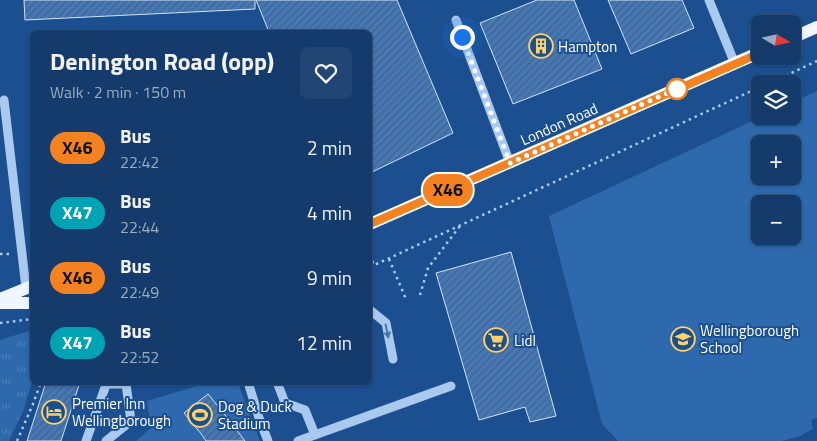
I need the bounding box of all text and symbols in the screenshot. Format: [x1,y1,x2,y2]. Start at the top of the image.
north arrow [751,15,801,65]
map controls [751,15,801,245]
your location [450,25,475,50]
building icon: Hampton [528,33,554,59]
place label: Hampton [558,35,617,58]
text: Denington Road (opp) [50,43,274,79]
button: heart [300,47,352,99]
button: layers [751,75,801,125]
unlabelled marker [666,78,688,100]
text: Walk · 2 min · 150 m [50,80,186,104]
street label: London Road [517,97,601,151]
text: Bus [120,121,151,150]
text: 2 min [307,133,352,162]
text: X46 [62,134,93,161]
button: + [751,135,801,185]
text: 22:42 [120,150,159,174]
line badge: X46 [419,174,477,206]
text: X46 [433,176,463,203]
text: Bus [120,186,151,215]
button: − [751,195,801,245]
text: 4 min [307,198,352,227]
text: X47 [62,199,93,226]
text: 22:44 [120,215,159,239]
text: Bus [120,251,151,280]
text: 9 min [307,263,352,292]
text: X46 [62,264,93,291]
text: 22:49 [120,280,159,304]
text: Bus [120,316,151,345]
place label: Wellingborough School [700,319,799,359]
one-way arrow [384,323,392,339]
school or university icon: Wellingborough School [670,326,696,352]
supermarket icon: Lidl [483,327,509,353]
text: 12 min [296,328,352,357]
text: X47 [62,329,93,356]
place label: Lidl [514,329,536,352]
text: 22:52 [120,345,159,369]
place label: Premier Inn Wellingborough [72,392,171,432]
place label: Dog & Duck Stadium [218,395,292,435]
hotel icon: Premier Inn Wellingborough [41,399,67,425]
sports icon: Dog & Duck Stadium [187,402,213,428]

